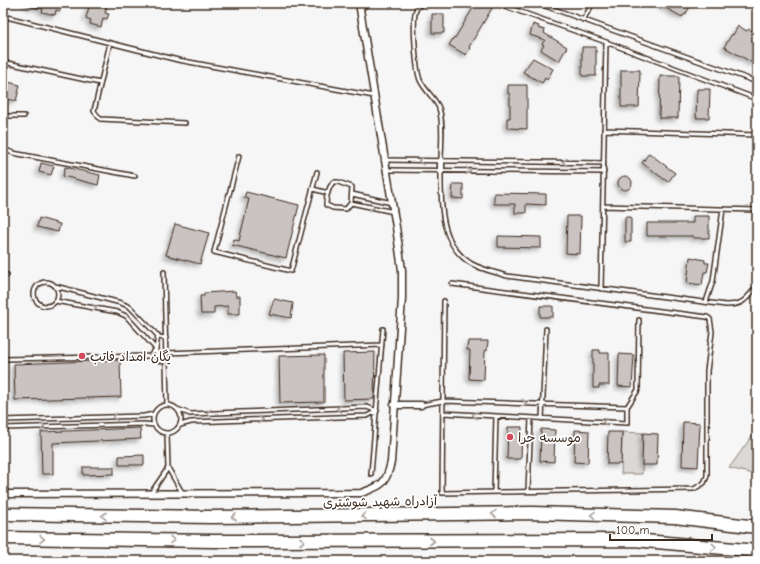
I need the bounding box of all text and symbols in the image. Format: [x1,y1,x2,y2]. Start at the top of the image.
one-way arrow [418,157,424,165]
one-way arrow [562,158,568,166]
one-way arrow [465,167,471,175]
one-way arrow [369,203,376,211]
one-way arrow [91,303,97,312]
place label: یگان امداد فاتب [90,349,171,365]
marker: یگان امداد فاتب [77,351,87,361]
one-way arrow [521,399,527,407]
one-way arrow [336,404,342,413]
one-way arrow [206,409,212,418]
one-way arrow [472,411,478,420]
one-way arrow [112,413,118,421]
one-way arrow [257,415,263,424]
one-way arrow [602,418,608,426]
one-way arrow [39,422,45,431]
place label: موسسه حرا [518,430,581,446]
marker: موسسه حرا [505,432,515,442]
street label: آزادراه شهید شوشتری [323,493,438,511]
one-way arrow [491,510,497,518]
one-way arrow [361,511,367,520]
one-way arrow [590,511,596,519]
one-way arrow [101,512,107,520]
one-way arrow [231,513,237,521]
scale bar [610,516,712,542]
text: 100 m [616,523,649,537]
one-way arrow [39,535,45,543]
one-way arrow [169,536,175,544]
one-way arrow [299,537,305,545]
one-way arrow [429,537,435,545]
one-way arrow [711,543,717,552]

